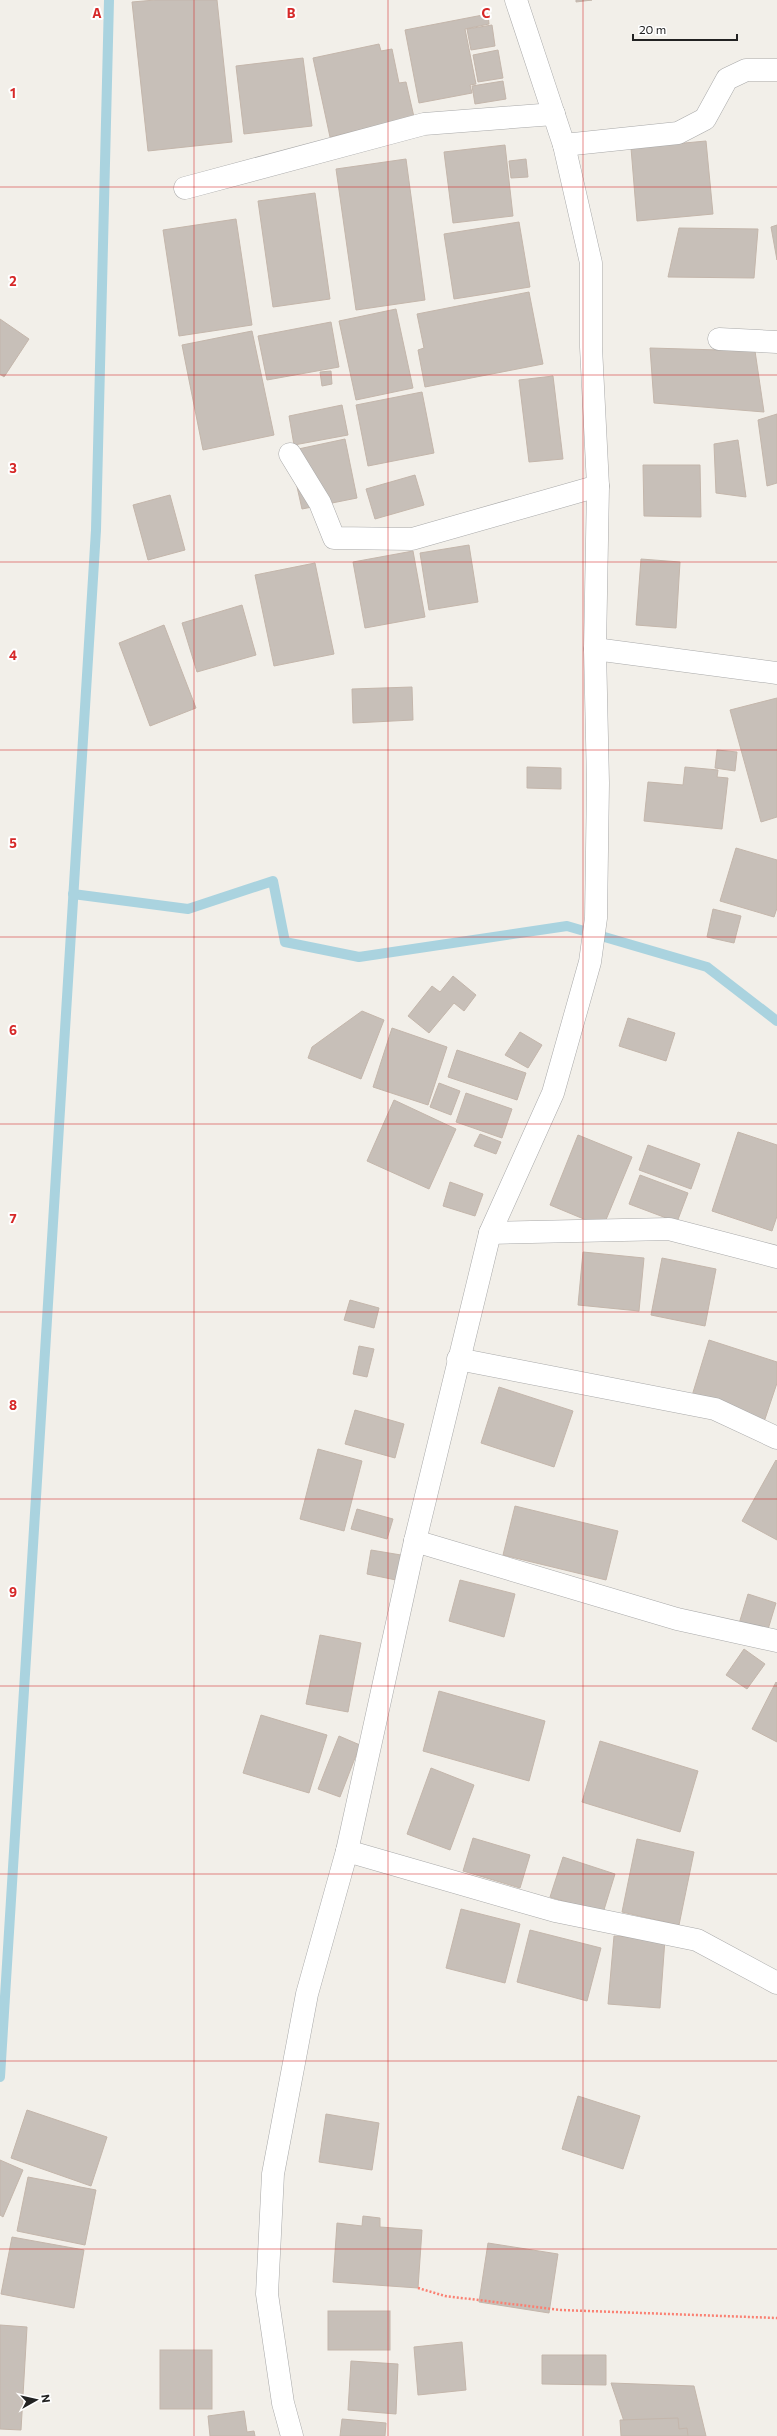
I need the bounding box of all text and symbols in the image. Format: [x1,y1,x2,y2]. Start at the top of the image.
text: A [92,5,102,21]
text: B [287,5,296,21]
text: C [482,5,491,21]
scale bar [633,16,737,42]
text: 20 m [639,22,666,36]
text: 1 [10,85,16,101]
text: 2 [9,273,17,289]
text: 3 [9,460,17,476]
text: 4 [9,647,17,663]
text: 5 [9,835,17,851]
text: 6 [9,1022,17,1038]
text: 7 [9,1210,17,1226]
text: 8 [9,1397,17,1413]
text: 9 [9,1584,17,1600]
north arrow [16,2380,56,2420]
text: N [39,2394,53,2404]

